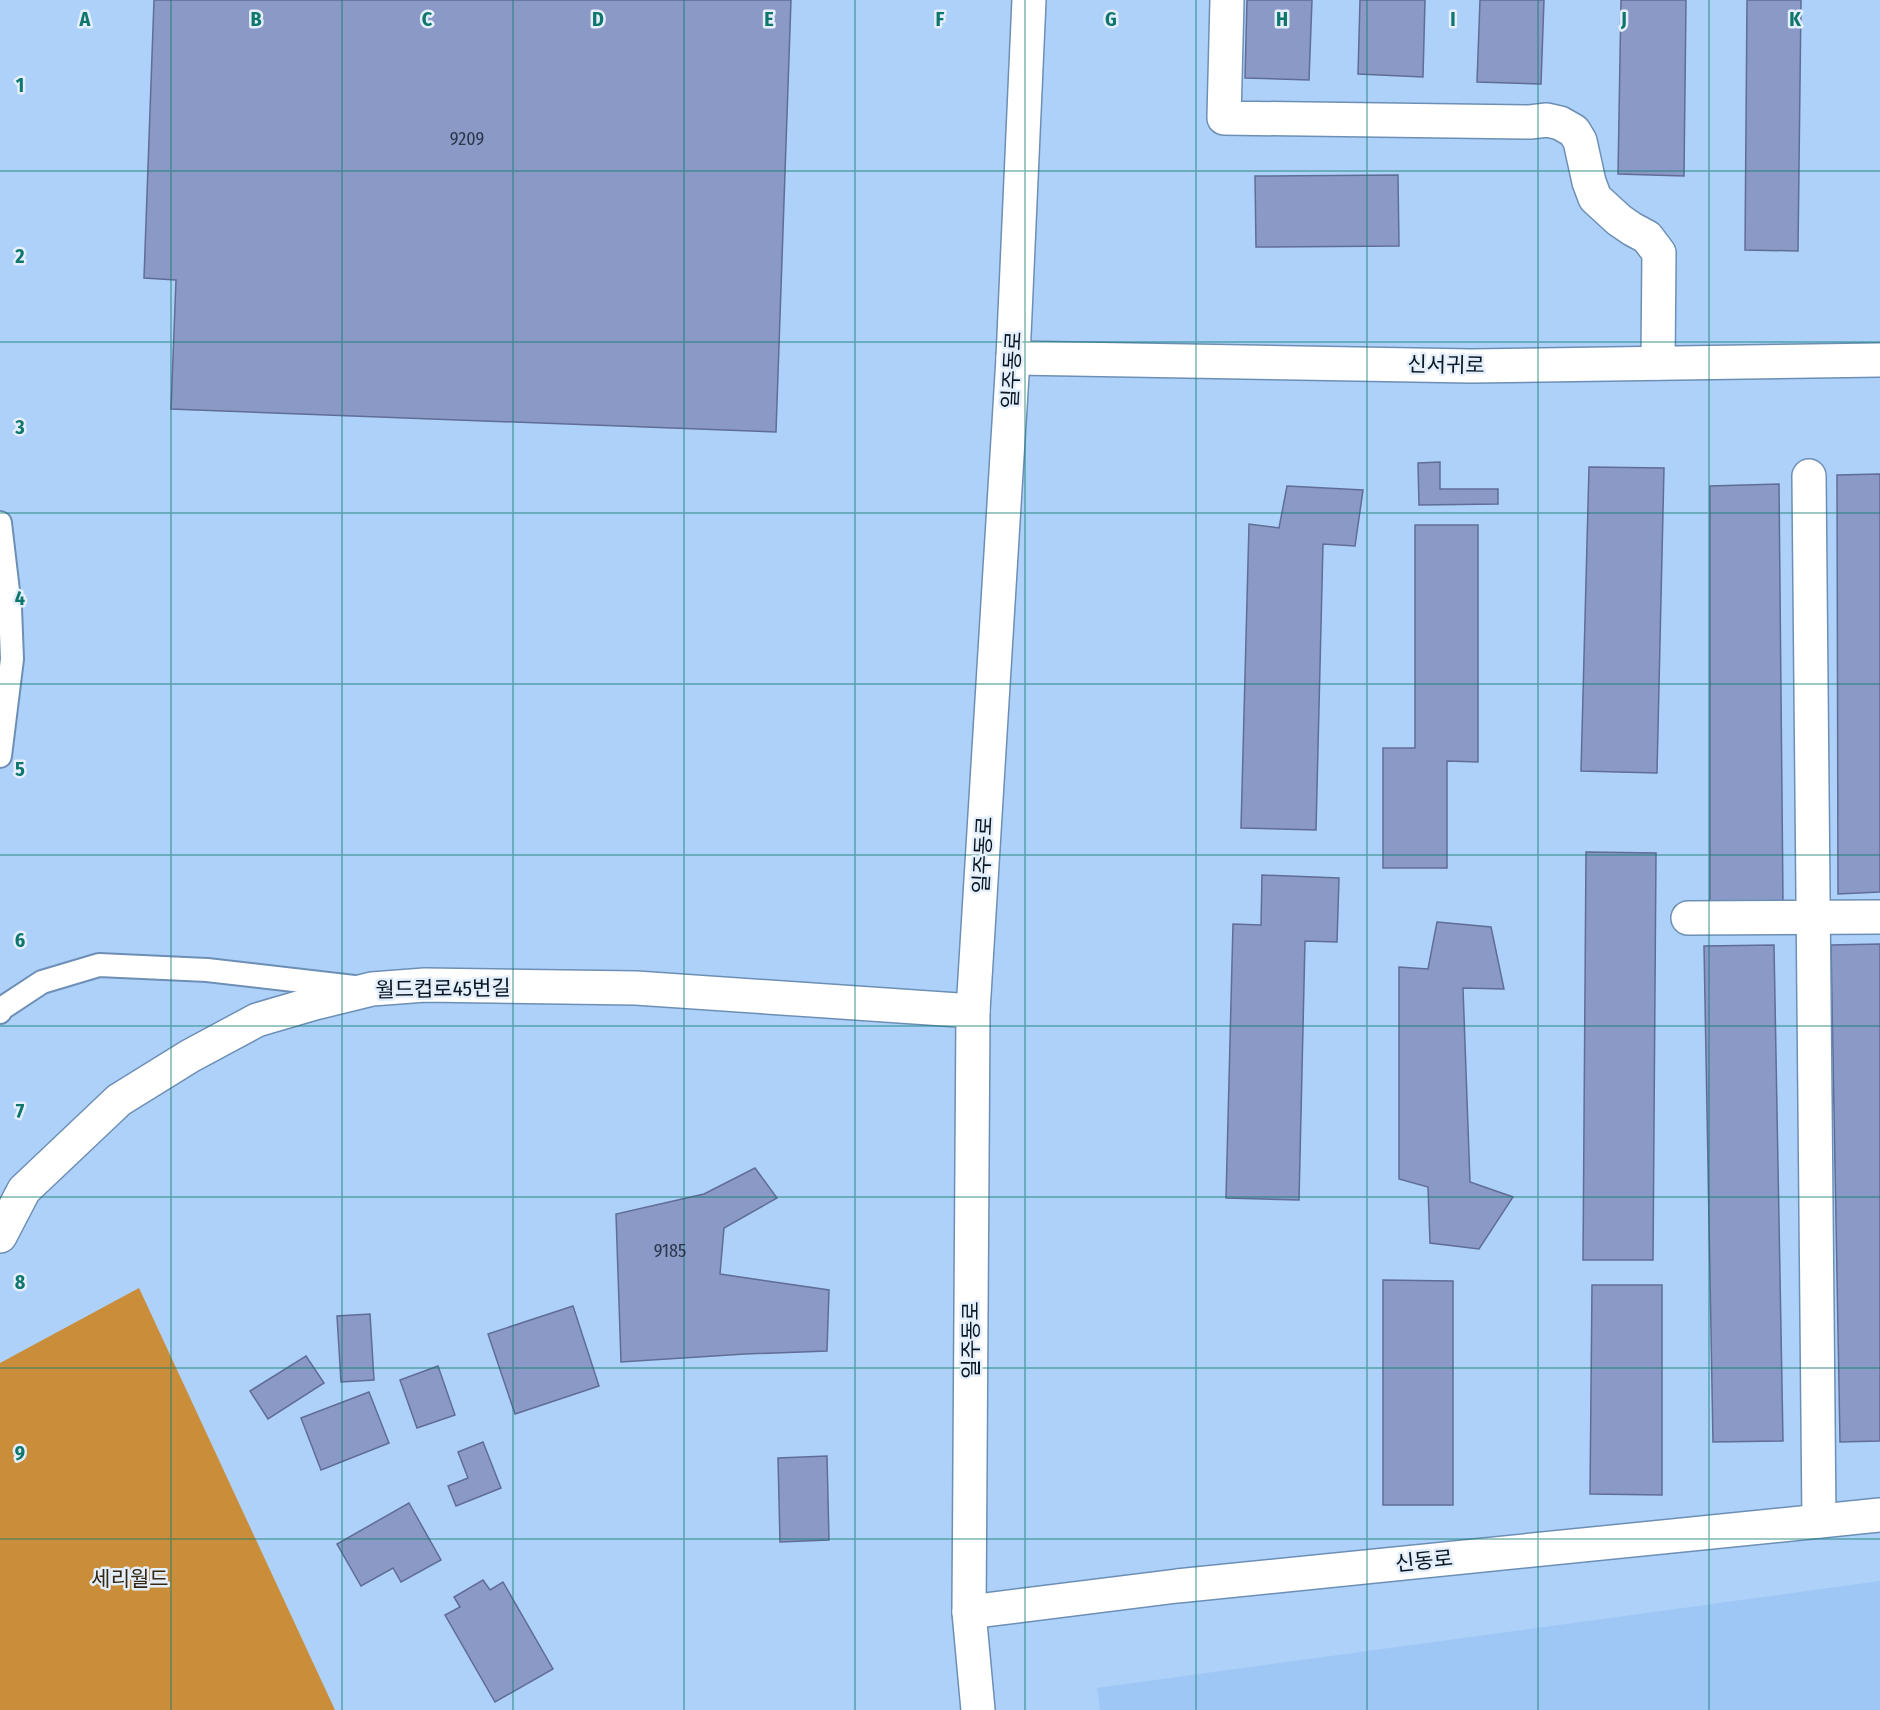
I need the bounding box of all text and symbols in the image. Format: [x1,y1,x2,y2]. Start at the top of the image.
text: A [79,7,92,31]
text: B [250,7,262,31]
text: C [422,7,433,31]
text: D [592,7,604,31]
text: E [764,7,774,31]
text: F [936,7,945,31]
text: G [1105,7,1117,31]
text: H [1276,7,1288,31]
text: I [1450,7,1456,31]
text: J [1620,7,1627,31]
text: K [1789,7,1801,31]
text: 1 [16,73,24,97]
house number: 9209 [450,128,484,150]
text: 2 [14,244,25,268]
street label: 일주동로 [997,331,1027,409]
street label: 신서귀로 [1407,351,1485,379]
text: 3 [14,415,25,439]
text: 4 [15,586,25,610]
text: 5 [15,757,25,781]
street label: 일주동로 [968,816,998,894]
text: 6 [15,928,25,952]
street label: 월드컵로45번길 [375,975,511,1003]
text: 7 [16,1099,25,1123]
house number: 9185 [654,1240,686,1262]
text: 8 [15,1270,26,1294]
street label: 일주동로 [958,1301,984,1379]
text: 9 [15,1441,25,1465]
street label: 신동로 [1394,1545,1454,1577]
park label: 세리월드 [91,1566,169,1592]

